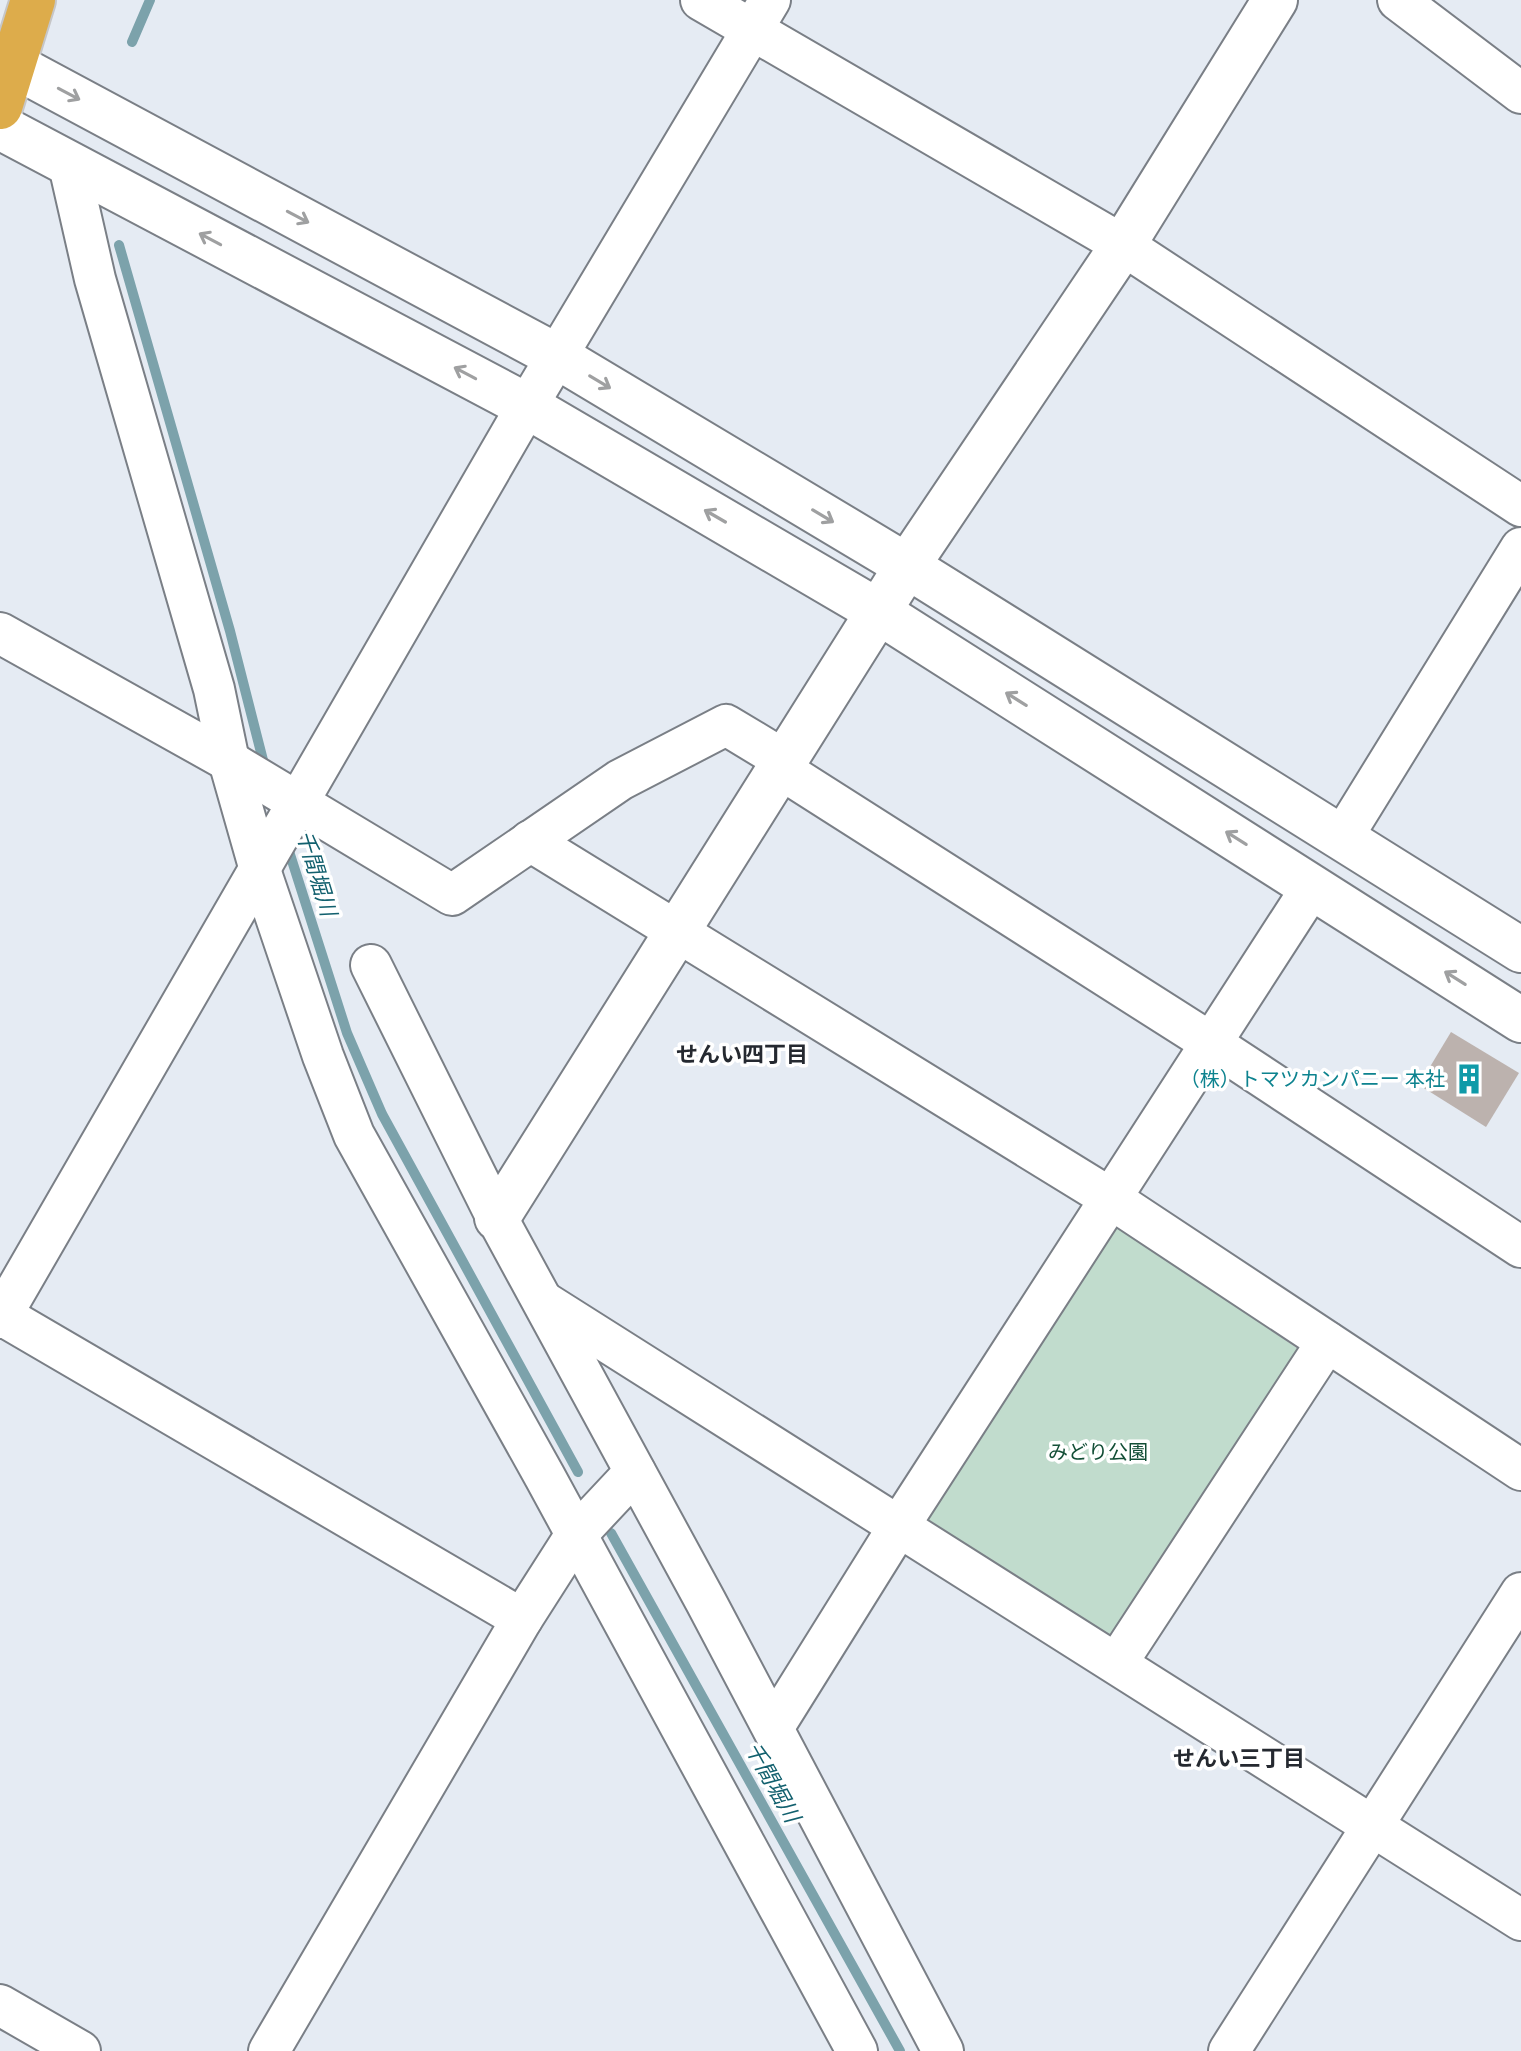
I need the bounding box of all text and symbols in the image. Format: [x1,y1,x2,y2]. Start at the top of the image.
one-way arrow [57,86,80,102]
one-way arrow [286,209,309,225]
one-way arrow [199,230,223,246]
one-way arrow [454,365,477,381]
one-way arrow [588,375,611,391]
one-way arrow [704,508,727,524]
one-way arrow [811,508,834,524]
one-way arrow [1005,691,1028,707]
water label: 千間堀川 [291,827,343,921]
one-way arrow [1225,830,1248,846]
one-way arrow [1444,969,1467,985]
district label: せんい四丁目 [676,1041,808,1068]
building icon: （株）トマツカンパニー 本社 [1452,1062,1486,1096]
place label: （株）トマツカンパニー 本社 [1180,1067,1445,1091]
park label: みどり公園 [1048,1440,1148,1464]
water label: 千間堀川 [739,1737,807,1829]
district label: せんい三丁目 [1173,1745,1305,1772]

